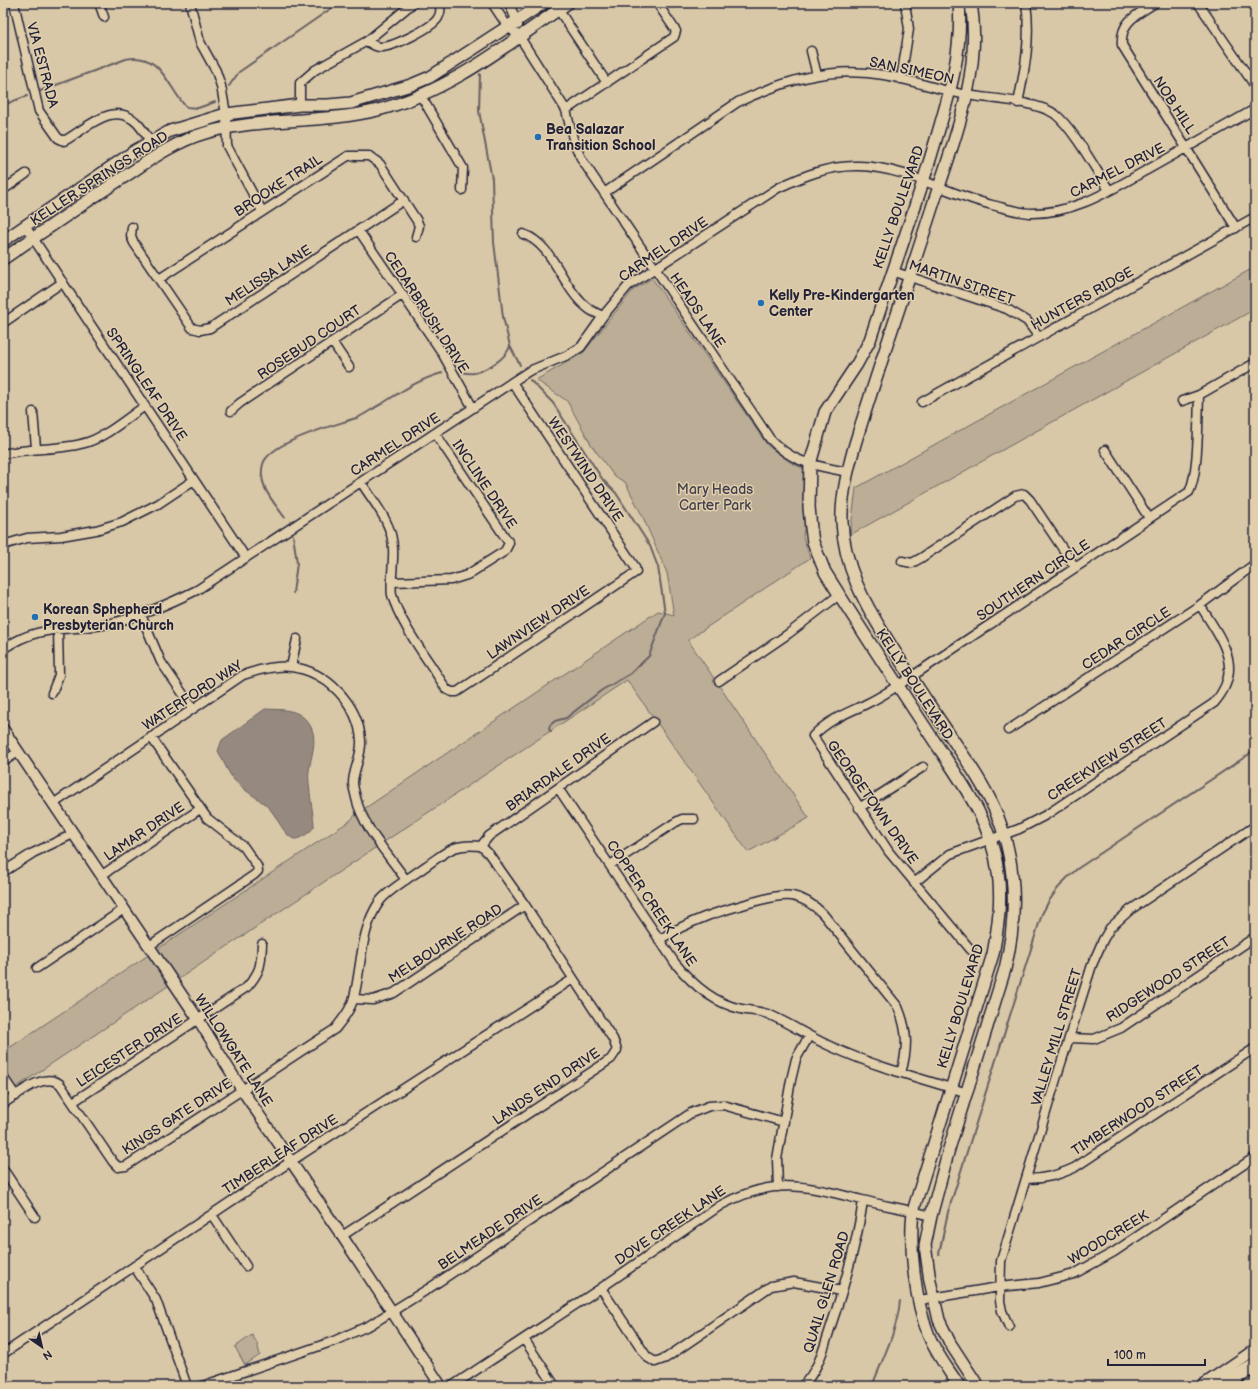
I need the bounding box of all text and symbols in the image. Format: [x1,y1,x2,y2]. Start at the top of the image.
street label: VIA ESTRADA [23,20,62,110]
street label: SAN SIMEON [868,53,956,88]
street label: NOB HILL [1150,73,1199,137]
place label: Bea Salazar Transition School [546,121,655,154]
street label: KELLER SPRINGS ROAD [27,127,171,229]
marker: Bea Salazar Transition School [533,132,543,142]
street label: CARMEL DRIVE [1067,139,1167,202]
street label: KELLY BOULEVARD [869,143,928,271]
street label: BROOKE TRAIL [231,151,326,220]
street label: CARMEL DRIVE [615,213,711,286]
street label: MELISSA LANE [222,241,315,310]
street label: CEDARBRUSH DRIVE [381,248,472,377]
street label: MARTIN STREET [907,256,1018,309]
street label: HUNTERS RIDGE [1028,263,1137,334]
street label: HEADS LANE [666,270,729,351]
place label: Kelly Pre-Kindergarten Center [769,287,915,320]
marker: Kelly Pre-Kindergarten Center [756,298,766,308]
street label: ROSEBUD COURT [254,301,365,383]
street label: SPRINGLEAF DRIVE [102,324,191,444]
street label: CARMEL DRIVE [347,409,444,480]
street label: WESTWIND DRIVE [544,414,627,525]
street label: INCLINE DRIVE [449,437,520,532]
park label: Mary Heads Carter Park [677,481,753,514]
street label: SOUTHERN CIRCLE [973,536,1093,625]
street label: LAWNVIEW DRIVE [484,582,593,663]
place label: Korean Sphepherd Presbyterian Church [43,601,174,634]
street label: CEDAR CIRCLE [1079,603,1174,674]
marker: Korean Sphepherd Presbyterian Church [30,612,40,622]
street label: KELLY BOULEVARD [872,626,957,743]
street label: WATERFORD WAY [139,656,246,734]
street label: CREEKVIEW STREET [1044,714,1171,804]
street label: BRIARDALE DRIVE [503,730,614,815]
street label: GEORGETOWN DRIVE [823,737,922,867]
street label: LAMAR DRIVE [101,798,188,865]
street label: COPPER CREEK LANE [603,837,700,970]
street label: MELBOURNE ROAD [385,900,505,987]
street label: RIDGEWOOD STREET [1103,933,1234,1026]
street label: KELLY BOULEVARD [933,942,987,1070]
street label: VALLEY MILL STREET [1027,966,1086,1108]
street label: WILLOWGATE LANE [191,991,276,1110]
street label: LEICESTER DRIVE [73,1010,185,1091]
street label: LANDS END DRIVE [489,1044,603,1129]
street label: TIMBERWOOD STREET [1068,1061,1207,1159]
street label: KINGS GATE DRIVE [119,1074,236,1158]
street label: TIMBERLEAF DRIVE [219,1111,341,1198]
street label: DOVE CREEK LANE [612,1182,729,1269]
street label: BELMEADE DRIVE [435,1191,546,1274]
street label: WOODCREEK [1065,1206,1152,1268]
street label: QUAIL GLEN ROAD [800,1229,853,1355]
north arrow [22,1327,62,1367]
scale bar [1108,1341,1205,1367]
text: N [40,1347,54,1363]
text: 100 m [1114,1348,1146,1363]

